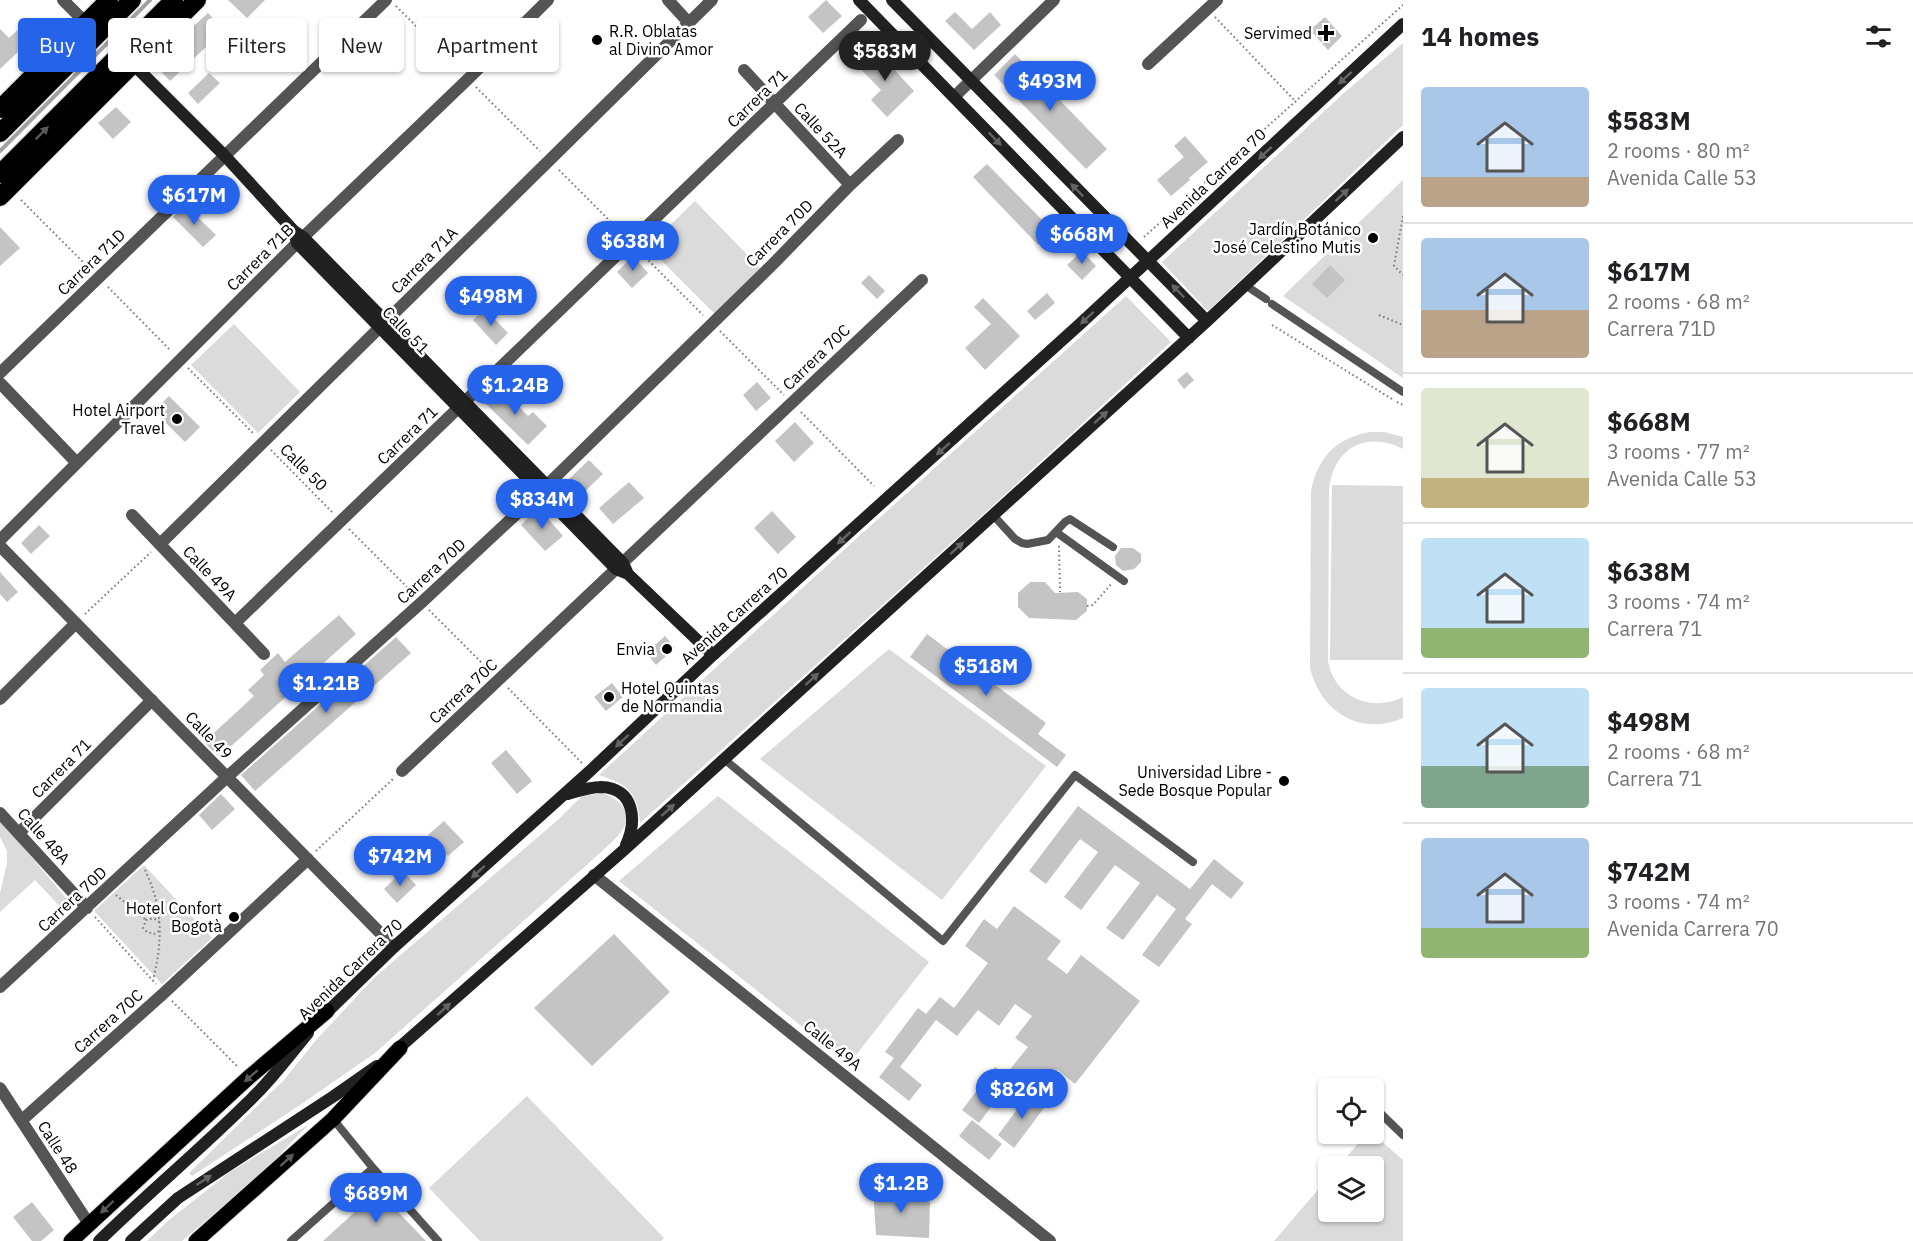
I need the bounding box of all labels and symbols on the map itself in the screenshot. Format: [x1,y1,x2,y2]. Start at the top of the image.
place label: R.R. Oblatas al Divino Amor [609,21,713,59]
place label: Servimed [1244,23,1312,43]
marker: Servimed [1317,24,1335,42]
pin: $583M [843,31,927,82]
marker: R.R. Oblatas al Divino Amor [590,33,604,47]
pin: $493M [1008,61,1092,112]
street label: Carrera 71 [723,64,791,132]
one-way arrow [1337,71,1352,85]
street label: Calle 52A [790,98,852,162]
street label: Avenida Carrera 70 [1156,124,1270,232]
one-way arrow [34,126,49,140]
one-way arrow [987,131,1001,145]
one-way arrow [1257,146,1272,160]
pin: $617M [152,175,236,226]
one-way arrow [1071,183,1085,197]
one-way arrow [1334,188,1349,202]
street label: Carrera 70D [741,195,817,271]
pin: $668M [1040,214,1124,265]
street label: Carrera 71B [222,219,298,295]
place label: Jardín Botánico José Celestino Mutis [1213,219,1361,257]
pin: $638M [591,221,675,272]
street label: Carrera 71A [386,222,462,298]
street label: Carrera 71D [53,225,129,299]
marker: Jardín Botánico José Celestino Mutis [1366,231,1380,245]
pin: $498M [449,276,533,327]
one-way arrow [1171,285,1185,299]
street label: Calle 51 [378,302,434,358]
one-way arrow [1081,310,1095,324]
street label: Carrera 70C [778,320,854,394]
pin: $1.24B [466,365,564,416]
place label: Hotel Airport Travel [72,400,165,438]
street label: Carrera 71 [373,401,441,469]
one-way arrow [1094,410,1109,424]
marker: Hotel Airport Travel [170,412,184,426]
street label: Calle 50 [276,439,332,495]
one-way arrow [936,442,951,455]
pin: $834M [500,479,584,530]
one-way arrow [837,531,852,544]
street label: Carrera 70D [392,534,470,608]
street label: Calle 49A [179,541,241,605]
one-way arrow [949,542,964,555]
street label: Avenida Carrera 70 [676,562,792,668]
place label: Envia [616,639,655,659]
marker: Envia [660,642,674,656]
pin: $518M [944,646,1028,697]
street label: Carrera 70C [425,654,501,728]
pin: $1.21B [277,663,375,714]
one-way arrow [805,672,820,686]
place label: Hotel Quintas de Normandia [621,678,723,716]
marker: Hotel Quintas de Normandia [602,690,616,704]
street label: Calle 49 [181,707,237,763]
street label: Carrera 71 [27,734,95,802]
one-way arrow [615,734,630,748]
place label: Universidad Libre - Sede Bosque Popular [1118,762,1272,800]
marker: Universidad Libre - Sede Bosque Popular [1277,774,1291,788]
street label: Calle 48A [13,804,75,868]
one-way arrow [660,804,675,817]
pin: $742M [358,836,442,887]
street label: Carrera 70D [33,862,111,936]
one-way arrow [471,865,486,878]
place label: Hotel Confort Bogotà [126,898,222,936]
marker: Hotel Confort Bogotà [227,910,241,924]
street label: Avenida Carrera 70 [294,914,406,1024]
street label: Carrera 70C [69,985,147,1057]
one-way arrow [436,1003,451,1016]
street label: Calle 49A [800,1015,866,1075]
one-way arrow [244,1069,259,1082]
pin: $826M [980,1069,1064,1120]
street label: Calle 48 [34,1117,82,1177]
one-way arrow [279,1153,294,1167]
pin: $1.2B [859,1163,943,1214]
pin: $689M [334,1173,418,1224]
one-way arrow [196,1174,212,1186]
one-way arrow [100,1200,114,1214]

